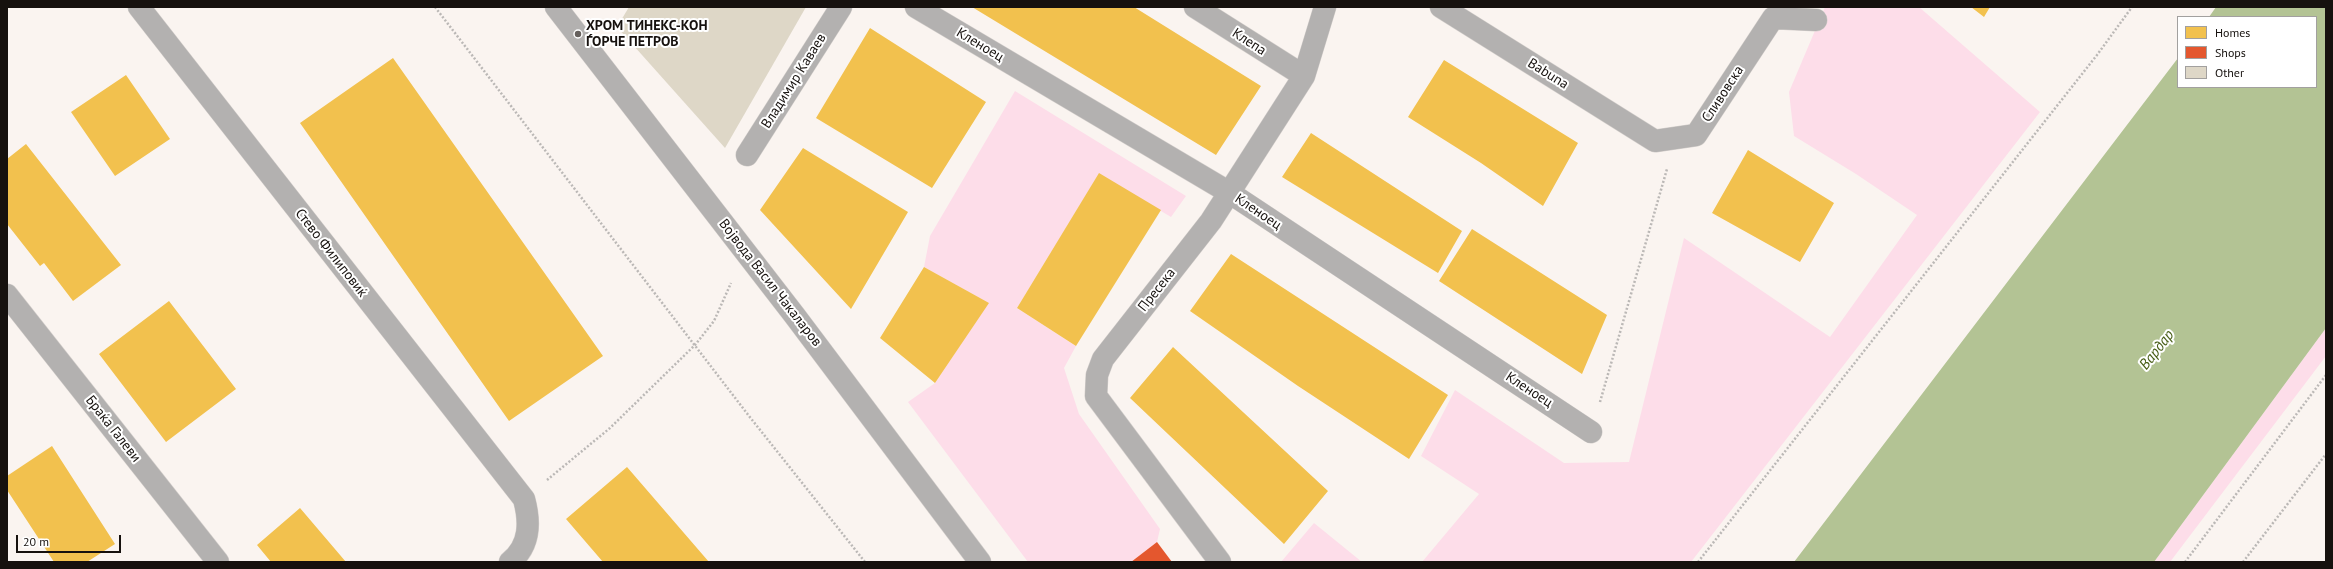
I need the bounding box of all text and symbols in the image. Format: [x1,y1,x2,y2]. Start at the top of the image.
legend [2177,16,2317,88]
place label: ХРОМ ТИНЕКС-КОН ЃОРЧЕ ПЕТРОВ [586,18,708,50]
street label: Кленоец [953,24,1007,66]
street label: Клепа [1229,25,1269,59]
text: Homes [2215,25,2250,40]
marker: ХРОМ ТИНЕКС-КОН ЃОРЧЕ ПЕТРОВ [573,29,583,39]
street label: Владимир Каваев [758,30,830,132]
text: Shops [2215,45,2246,60]
street label: Babuna [1525,55,1571,93]
street label: Сливовска [1699,63,1747,125]
text: Other [2215,65,2244,80]
street label: Кленоец [1232,190,1284,234]
street label: Стево Филиповиќ [291,206,371,300]
street label: Војвода Васил Чакаларов [715,216,825,350]
street label: Пресека [1135,265,1179,315]
water label: Вардар [2136,326,2178,374]
street label: Кленоец [1502,369,1556,411]
street label: Браќа Галеви [82,392,144,466]
scale bar [18,527,123,553]
text: 20 m [23,534,49,549]

